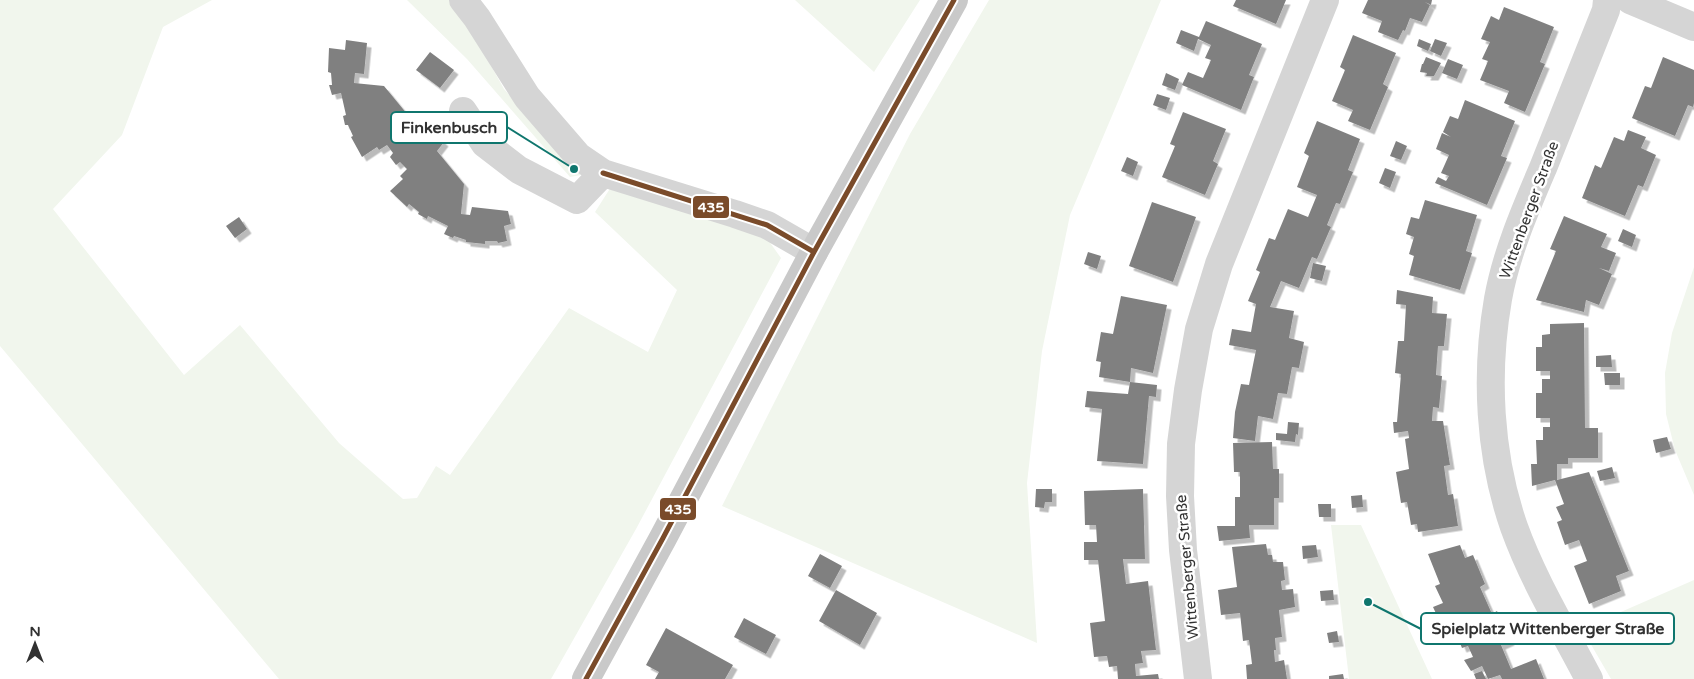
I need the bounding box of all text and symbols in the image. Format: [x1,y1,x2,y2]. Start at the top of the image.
callout: Finkenbusch [391,112,507,143]
text: Finkenbusch [401,118,497,138]
street label: Wittenberger Straße [1496,139,1562,281]
line badge: 435 [692,195,730,219]
text: 435 [698,199,724,216]
street label: Wittenberger Straße [1172,494,1202,640]
line badge: 435 [659,497,697,521]
text: 435 [665,501,691,518]
callout: Spielplatz Wittenberger Straße [1421,613,1674,644]
north arrow [10,619,60,669]
text: Spielplatz Wittenberger Straße [1432,619,1664,639]
text: N [29,623,41,640]

